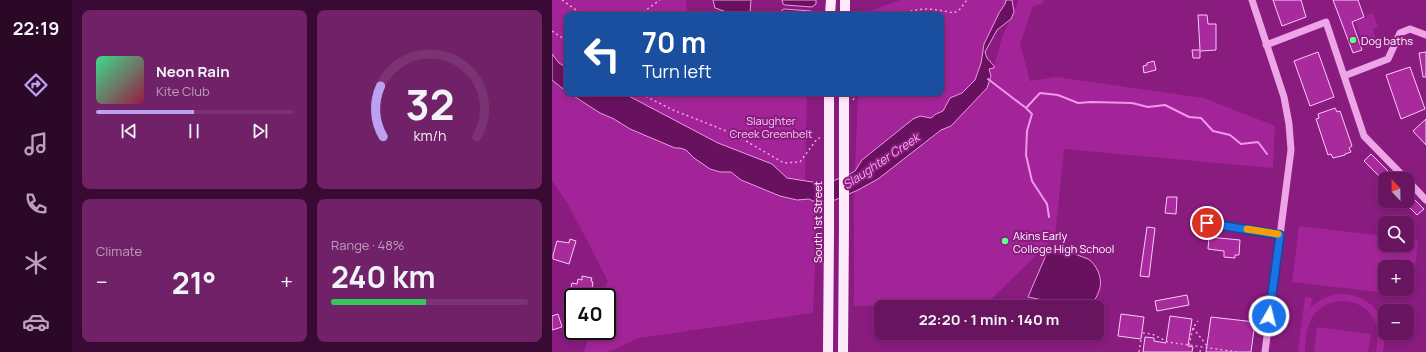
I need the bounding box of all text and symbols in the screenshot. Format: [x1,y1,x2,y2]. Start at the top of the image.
text: 22:19 [13,16,59,40]
text: 70 m [642,23,706,61]
icon: left [576,28,628,80]
place label: Dog baths [1361,33,1413,48]
marker: Dog baths [1348,35,1358,45]
text: Turn left [642,59,712,83]
text: Neon Rain [156,61,230,82]
icon: directions [22,71,50,99]
text: 32 [405,76,454,132]
text: Kite Club [156,82,210,100]
park label: Slaughter Creek Greenbelt [730,113,813,141]
icon: previous [118,120,140,142]
icon: pause [183,120,205,142]
icon: next [249,120,271,142]
text: km/h [413,126,446,145]
water label: Slaughter Creek [839,128,924,193]
icon: music [22,130,50,158]
north arrow [1378,172,1414,208]
map controls [1378,172,1414,340]
street label: South 1st Street [810,181,825,263]
icon: phone [22,190,50,218]
pin [1190,206,1224,240]
icon: arrive [1196,212,1218,234]
button: search [1378,216,1414,252]
place label: Akins Early College High School [1013,228,1114,256]
text: Range · 48% [331,236,405,254]
marker: Akins Early College High School [1000,236,1010,246]
text: Climate [96,242,142,260]
icon: climate [22,249,50,277]
text: 240 km [331,256,435,297]
button: + [1378,260,1414,296]
text: 21° [172,262,216,303]
text: − [96,267,108,297]
text: + [280,267,293,297]
speed limit sign: 40 [564,288,616,340]
position arrow [1248,295,1290,337]
button: − [1378,304,1414,340]
icon: car [22,308,50,336]
text: 22:20 · 1 min · 140 m [919,309,1059,330]

